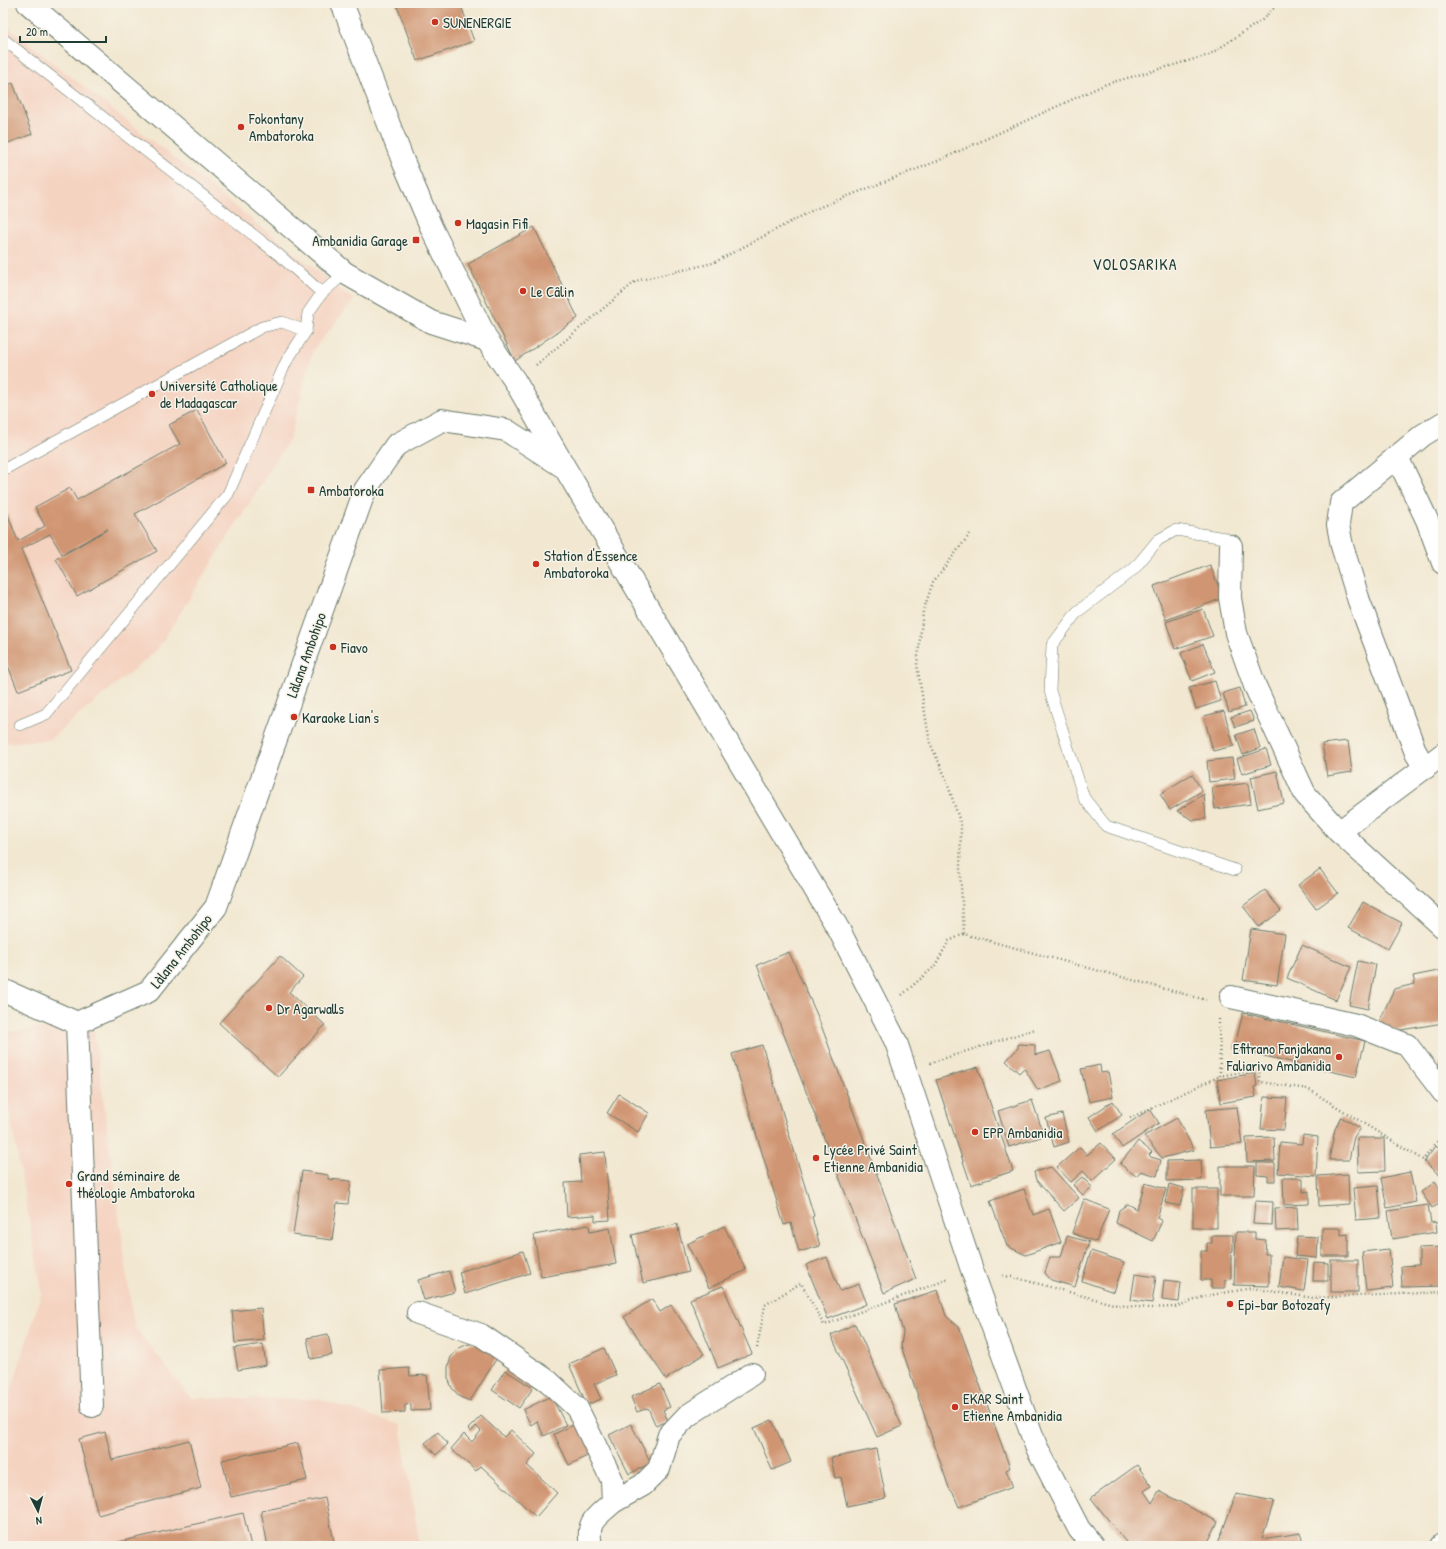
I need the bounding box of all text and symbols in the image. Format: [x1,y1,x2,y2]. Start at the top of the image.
place label: SUNENERGIE [443,12,512,33]
marker: SUNENERGIE [430,17,440,27]
scale bar [20,18,106,44]
text: 20 m [26,23,48,40]
place label: Fokontany Ambatoroka [248,108,314,146]
marker: Fokontany Ambatoroka [236,122,246,132]
place label: Magasin Fifi [466,213,528,234]
marker: Magasin Fifi [453,218,463,228]
place label: Ambanidia Garage [312,230,408,251]
marker: Ambanidia Garage [411,235,421,245]
district label: VOLOSARIKA [1092,253,1178,275]
place label: Le Câlin [531,281,574,302]
marker: Le Câlin [518,286,528,296]
place label: Université Catholique de Madagascar [160,375,278,413]
marker: Université Catholique de Madagascar [147,389,157,399]
place label: Ambatoroka [319,480,384,501]
marker: Ambatoroka [306,485,316,495]
place label: Station d'Essence Ambatoroka [544,545,638,583]
marker: Station d'Essence Ambatoroka [531,559,541,569]
street label: Làlana Ambohipo [281,609,331,701]
place label: Fiavo [340,637,368,658]
marker: Fiavo [328,642,338,652]
place label: Karaoke Lian's [302,707,379,728]
marker: Karaoke Lian's [289,712,299,722]
street label: Làlana Ambohipo [145,909,217,993]
place label: Dr Agarwalls [277,998,344,1019]
marker: Dr Agarwalls [264,1003,274,1013]
place label: Efitrano Fanjakana Faliarivo Ambanidia [1226,1038,1331,1076]
marker: Efitrano Fanjakana Faliarivo Ambanidia [1334,1052,1344,1062]
place label: EPP Ambanidia [983,1122,1062,1143]
marker: EPP Ambanidia [970,1127,980,1137]
place label: Lycée Privé Saint Etienne Ambanidia [824,1139,923,1177]
marker: Lycée Privé Saint Etienne Ambanidia [811,1153,821,1163]
place label: Grand séminaire de théologie Ambatoroka [77,1165,195,1203]
marker: Grand séminaire de théologie Ambatoroka [64,1179,74,1189]
place label: Epi-bar Botozafy [1238,1294,1331,1315]
marker: Epi-bar Botozafy [1225,1299,1235,1309]
place label: EKAR Saint Etienne Ambanidia [963,1388,1062,1426]
marker: EKAR Saint Etienne Ambanidia [950,1402,960,1412]
north arrow [18,1491,58,1531]
text: N [35,1514,43,1528]

